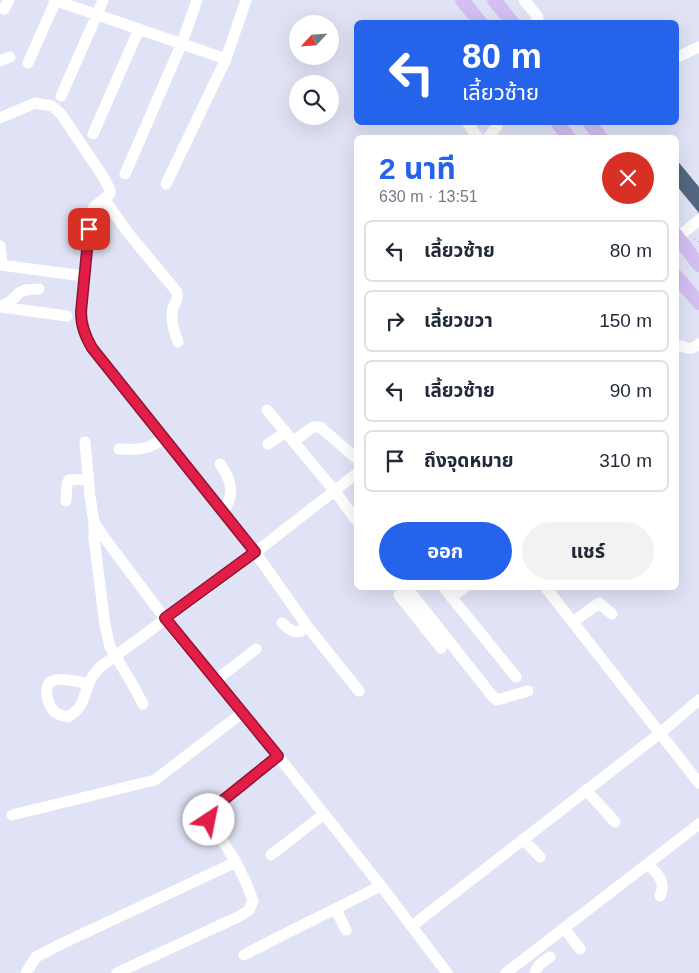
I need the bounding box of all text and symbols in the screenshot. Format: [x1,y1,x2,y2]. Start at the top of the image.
north arrow [289,15,339,65]
map controls [289,15,339,125]
text: 80 m [462,36,542,75]
icon: left [379,40,444,105]
button: search [289,75,339,125]
text: เลี้ยวซ้าย [462,80,539,105]
text: 2 นาที [379,152,456,185]
button: close [602,152,654,204]
text: 630 m · 13:51 [379,188,478,205]
pin [68,208,110,250]
icon: arrive [75,215,103,243]
icon: left [381,237,409,265]
text: เลี้ยวซ้าย [424,240,495,261]
text: 80 m [610,240,652,261]
icon: right [381,307,409,335]
text: เลี้ยวขวา [424,310,493,331]
text: 150 m [599,310,652,331]
icon: left [381,377,409,405]
text: เลี้ยวซ้าย [424,380,495,401]
text: 90 m [610,380,652,401]
icon: arrive [381,447,409,475]
text: ถึงจุดหมาย [424,450,514,471]
text: 310 m [599,450,652,471]
button: ออก [379,522,512,580]
button: แชร์ [522,522,654,580]
position arrow [182,793,234,845]

